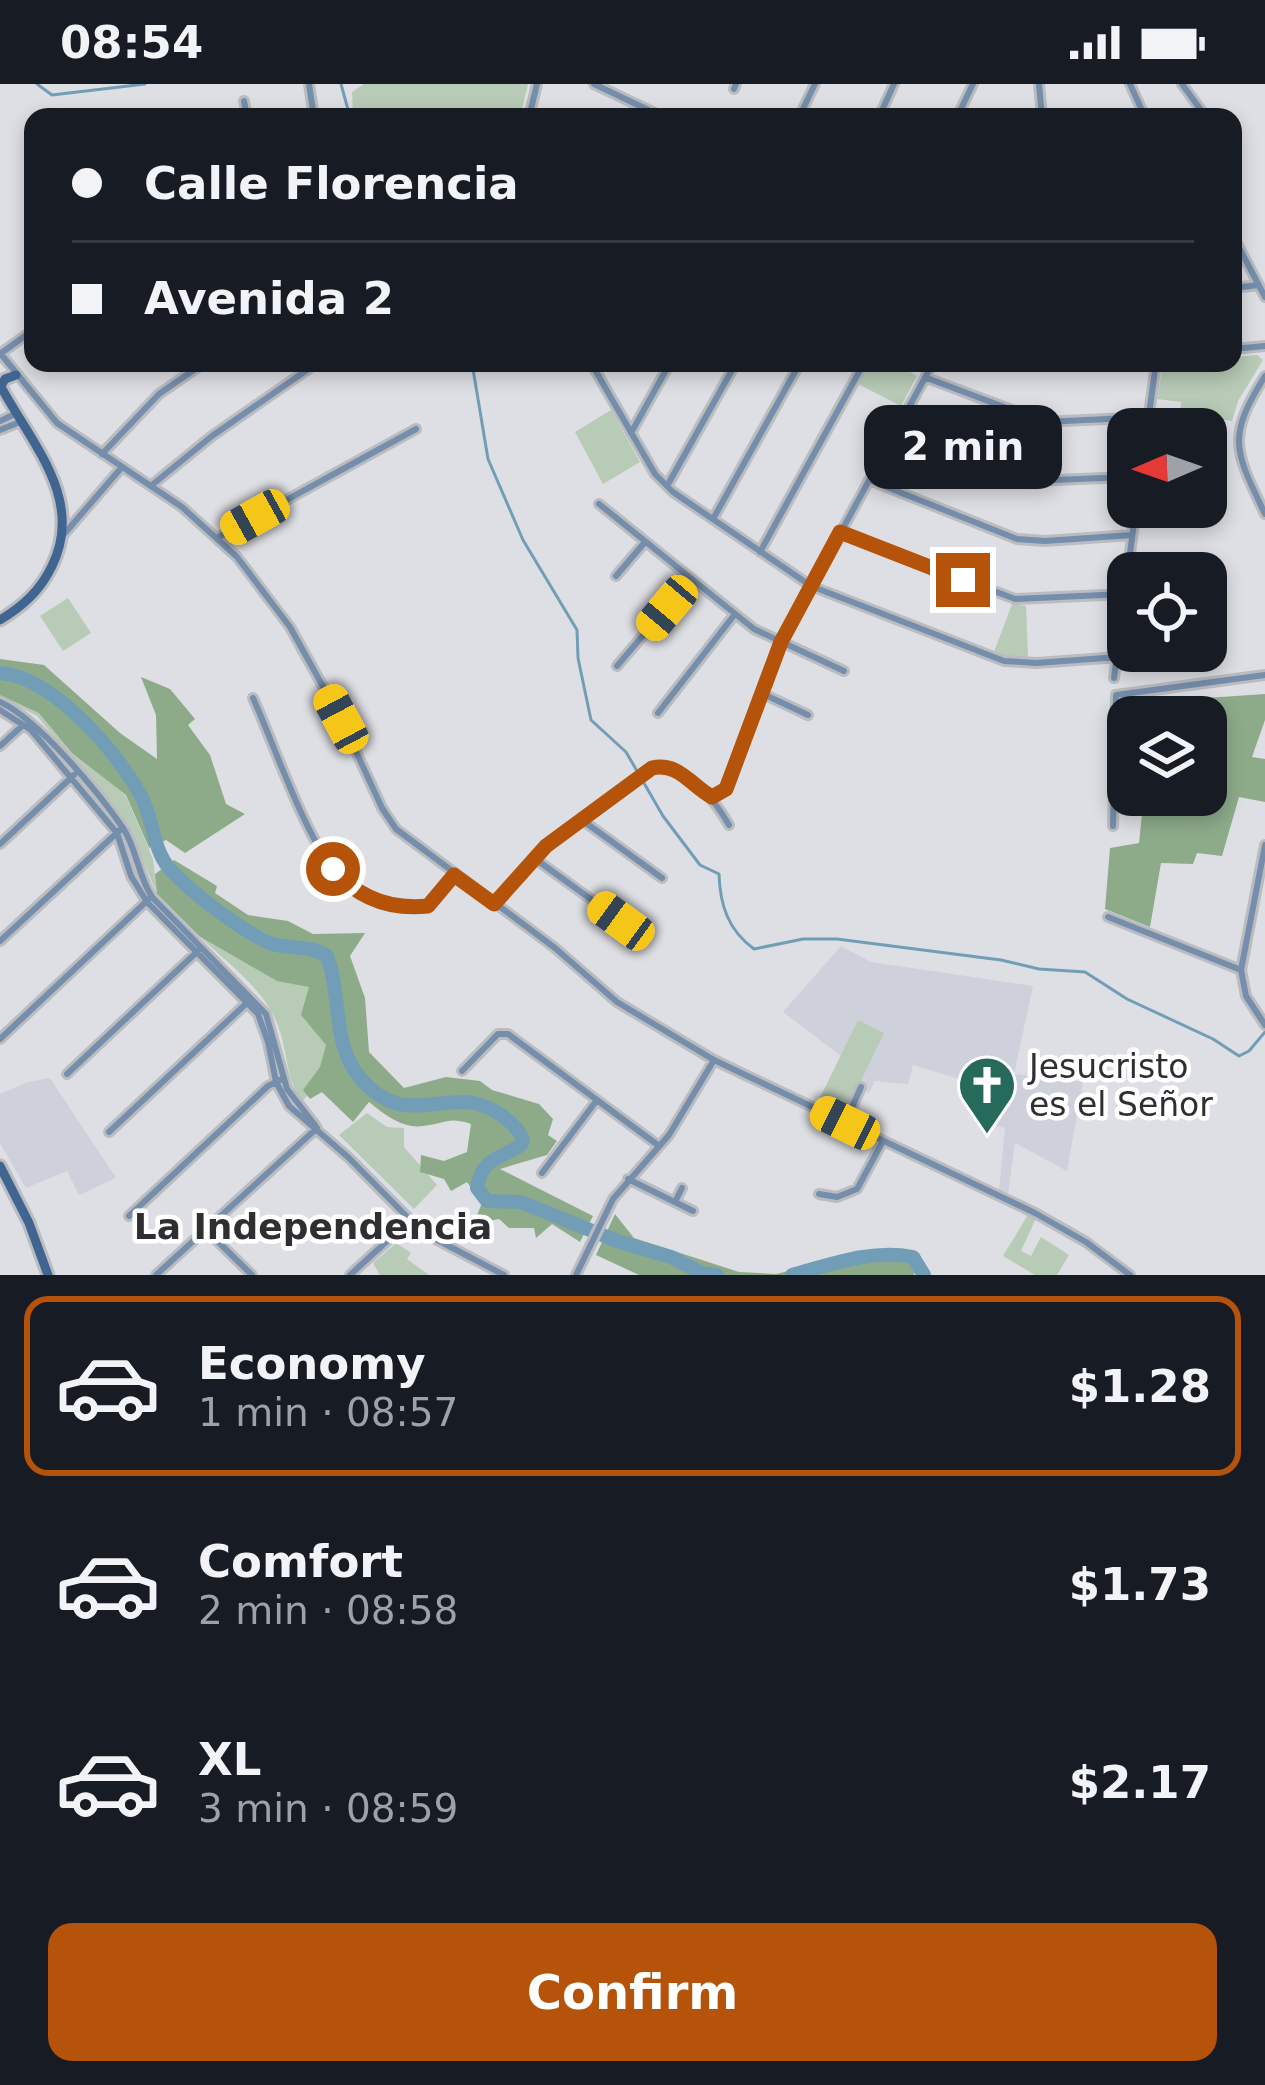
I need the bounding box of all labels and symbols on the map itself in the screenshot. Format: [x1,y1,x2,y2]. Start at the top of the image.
callout: 2 min [864,406,1062,490]
north arrow [1107,408,1227,528]
car [215,484,295,550]
route end [936,553,990,607]
car [630,569,704,647]
car [308,679,374,759]
route start [306,842,360,896]
car [581,885,661,957]
place label: Jesucristo es el Señor [1027,1047,1213,1124]
church icon: Jesucristo es el Señor [956,1054,1018,1136]
car [805,1091,885,1155]
district label: La Independencia [134,1206,492,1247]

